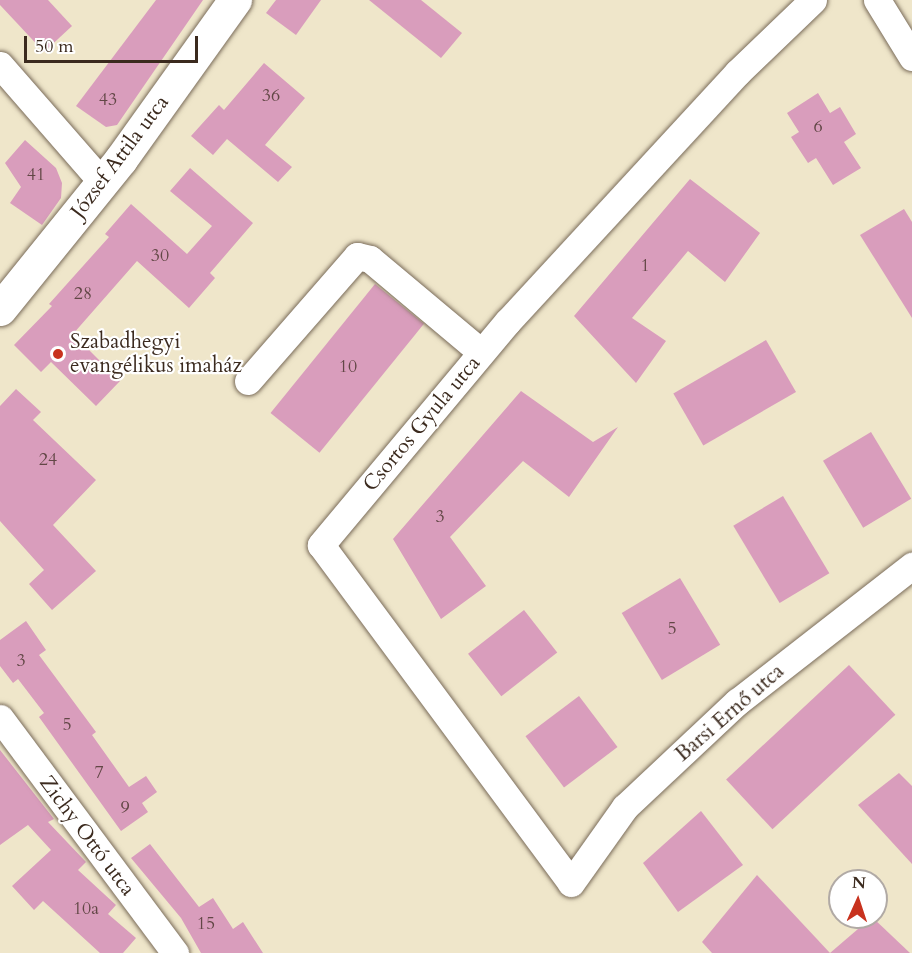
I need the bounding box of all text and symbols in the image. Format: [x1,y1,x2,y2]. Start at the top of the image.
scale bar [27,24,201,62]
text: 50 m [35,34,74,59]
house number: 36 [262,85,280,107]
house number: 43 [99,89,117,111]
street label: József Attila utca [66,91,174,223]
house number: 6 [813,116,823,138]
house number: 41 [27,164,45,186]
house number: 30 [151,245,169,267]
house number: 1 [640,255,650,277]
house number: 28 [74,283,92,305]
place label: Szabadhegyi evangélikus imaház [70,329,242,379]
marker: Szabadhegyi evangélikus imaház [51,347,65,361]
street label: Csortos Gyula utca [358,351,486,497]
house number: 10 [339,356,357,378]
house number: 24 [39,449,57,471]
house number: 3 [435,506,445,528]
house number: 5 [667,618,677,640]
house number: 3 [16,650,26,672]
street label: Barsi Ernő utca [670,659,790,767]
house number: 5 [62,714,72,736]
house number: 7 [94,762,104,784]
street label: Zichy Ottó utca [34,771,140,901]
house number: 9 [120,797,130,819]
north arrow [828,869,888,929]
text: N [851,872,866,894]
house number: 10a [73,898,99,920]
house number: 15 [197,913,215,935]

